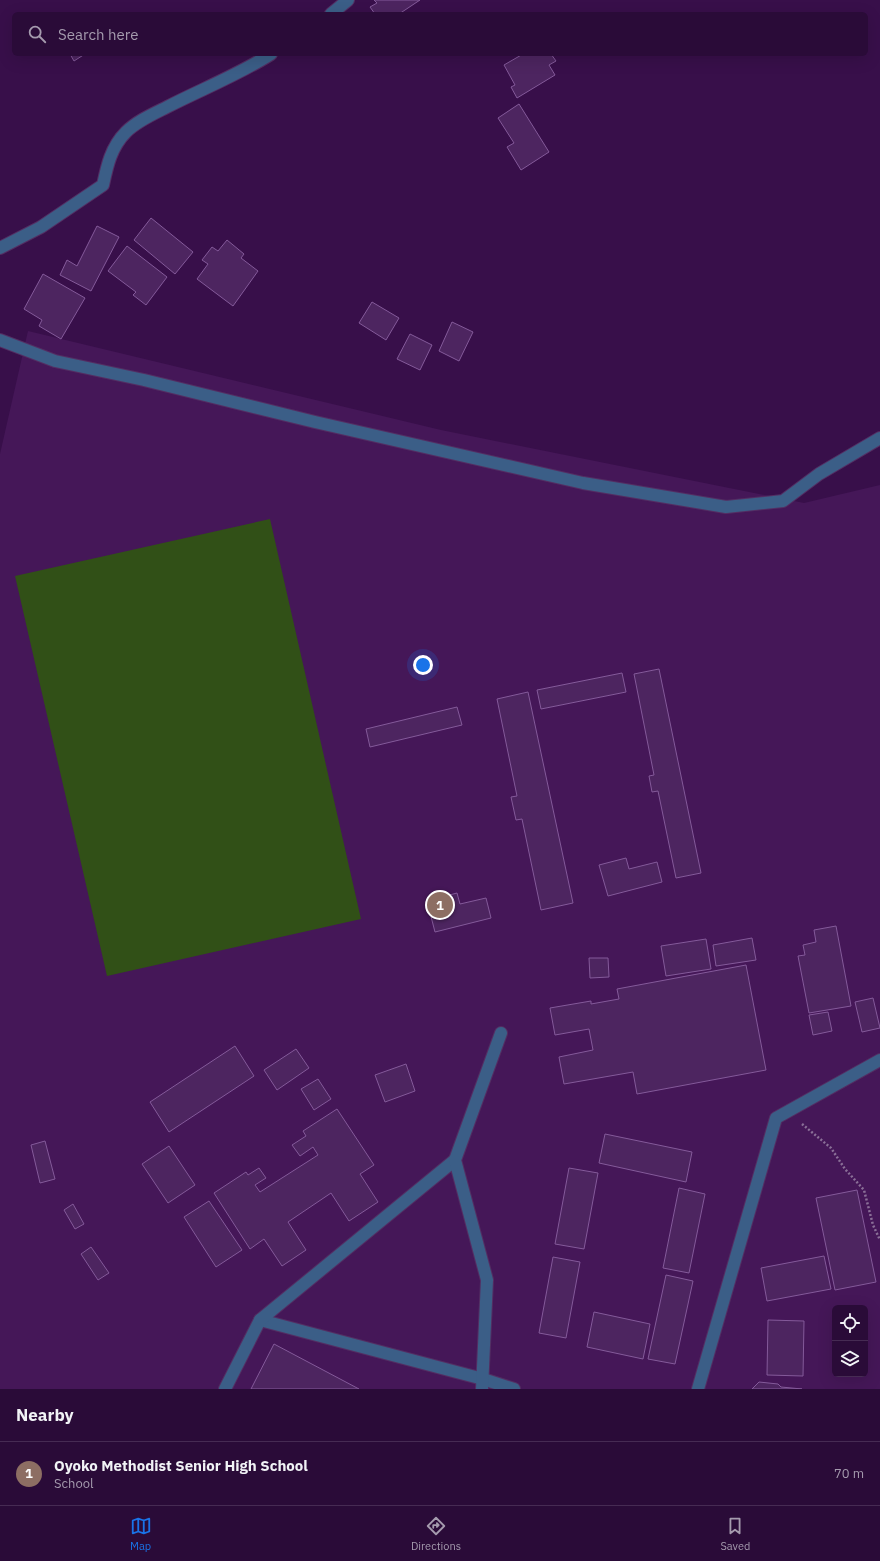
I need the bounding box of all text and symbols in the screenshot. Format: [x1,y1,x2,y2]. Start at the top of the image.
search box [12,12,868,56]
icon: search [26,23,48,45]
text: Search here [58,25,138,44]
your location [413,655,433,675]
pin: 1 [427,890,453,920]
map controls [832,1305,868,1377]
button: locate [832,1305,868,1341]
button: layers [832,1341,868,1377]
text: Nearby [16,1404,74,1426]
text: Oyoko Methodist Senior High School [54,1456,308,1475]
text: 1 [25,1465,33,1482]
text: 70 m [834,1465,864,1482]
text: School [54,1475,94,1492]
tab: Map [130,1515,152,1553]
tab: Directions [411,1515,461,1553]
tab: Saved [720,1515,750,1553]

